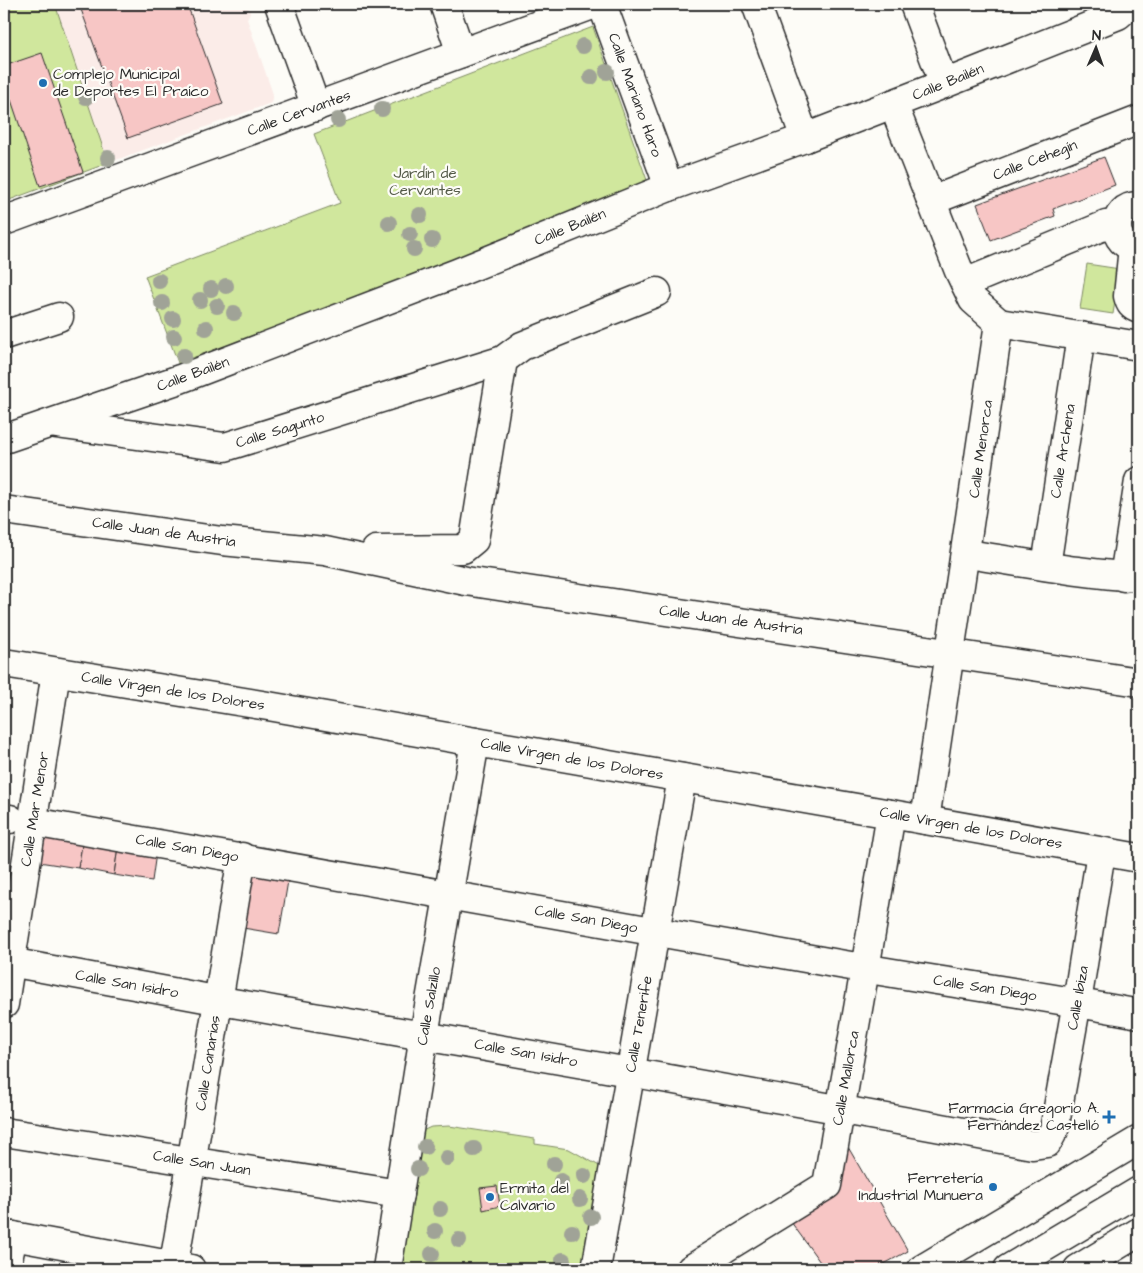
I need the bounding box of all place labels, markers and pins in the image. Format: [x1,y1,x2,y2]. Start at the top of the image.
place label: Complejo Municipal de Deportes El Praíco [53,64,209,102]
marker: Complejo Municipal de Deportes El Praíco [37,77,49,89]
place label: Farmacia Gregorio A. Fernández Castelló [948,1098,1100,1136]
marker: Farmacia Gregorio A. Fernández Castelló [1103,1111,1115,1123]
place label: Ferretería Industrial Munuera [859,1168,983,1206]
place label: Ermita del Calvario [500,1178,569,1216]
marker: Ferretería Industrial Munuera [987,1181,999,1193]
marker: Ermita del Calvario [484,1191,496,1203]

